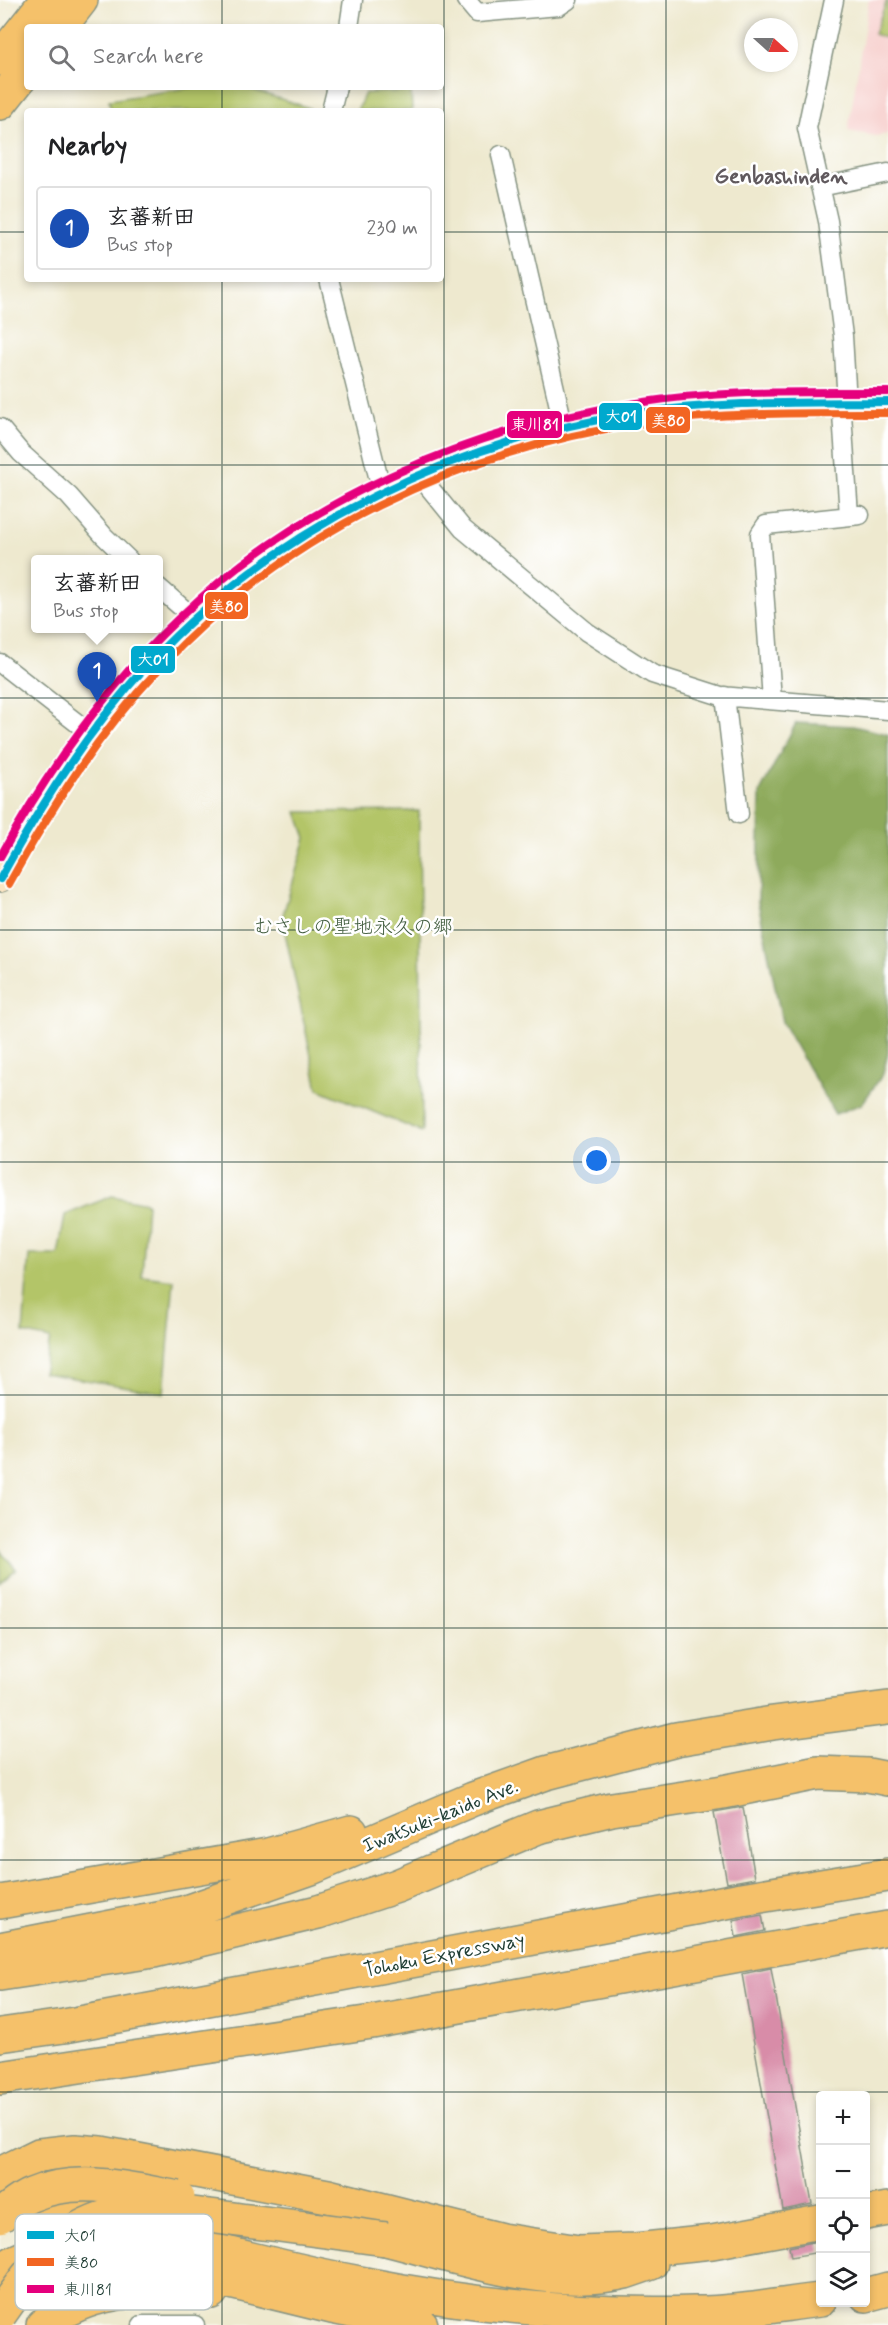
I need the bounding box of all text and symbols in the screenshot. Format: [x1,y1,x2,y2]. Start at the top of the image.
north arrow [744,18,798,72]
search box [24,24,444,90]
icon: search [45,41,78,74]
text: Search here [93,43,204,71]
text: Nearby [48,130,127,164]
district label: Genbashinden [714,163,848,191]
text: 玄蕃新田 [107,204,195,232]
text: 1 [65,215,74,242]
text: 230 m [366,215,418,242]
text: Bus stop [107,232,173,259]
line badge: 大01 [598,402,643,431]
line badge: 美80 [645,406,691,434]
text: 大01 [605,407,637,428]
line badge: 東川81 [506,410,563,439]
text: 美80 [651,411,685,432]
text: 東川81 [511,415,559,436]
popup [31,555,163,633]
text: 玄蕃新田 [53,570,141,598]
line badge: 美80 [204,591,249,620]
text: 美80 [209,597,243,618]
text: Bus stop [53,598,119,625]
line badge: 大01 [130,645,176,674]
text: 大01 [137,650,169,671]
pin: 1 [78,652,116,702]
park label: むさしの聖地永久の郷 [253,914,453,941]
your location [582,1146,611,1175]
street label: Iwatsuki-kaido Ave. [359,1773,522,1860]
street label: Tohoku Expressway [361,1927,527,1984]
map controls [816,2091,870,2307]
button: + [816,2091,870,2145]
button: − [816,2145,870,2199]
button: locate [816,2199,870,2253]
legend [15,2214,213,2310]
text: 大01 [64,2226,96,2247]
text: 美80 [64,2253,98,2274]
button: layers [816,2253,870,2307]
text: 東川81 [64,2280,112,2301]

